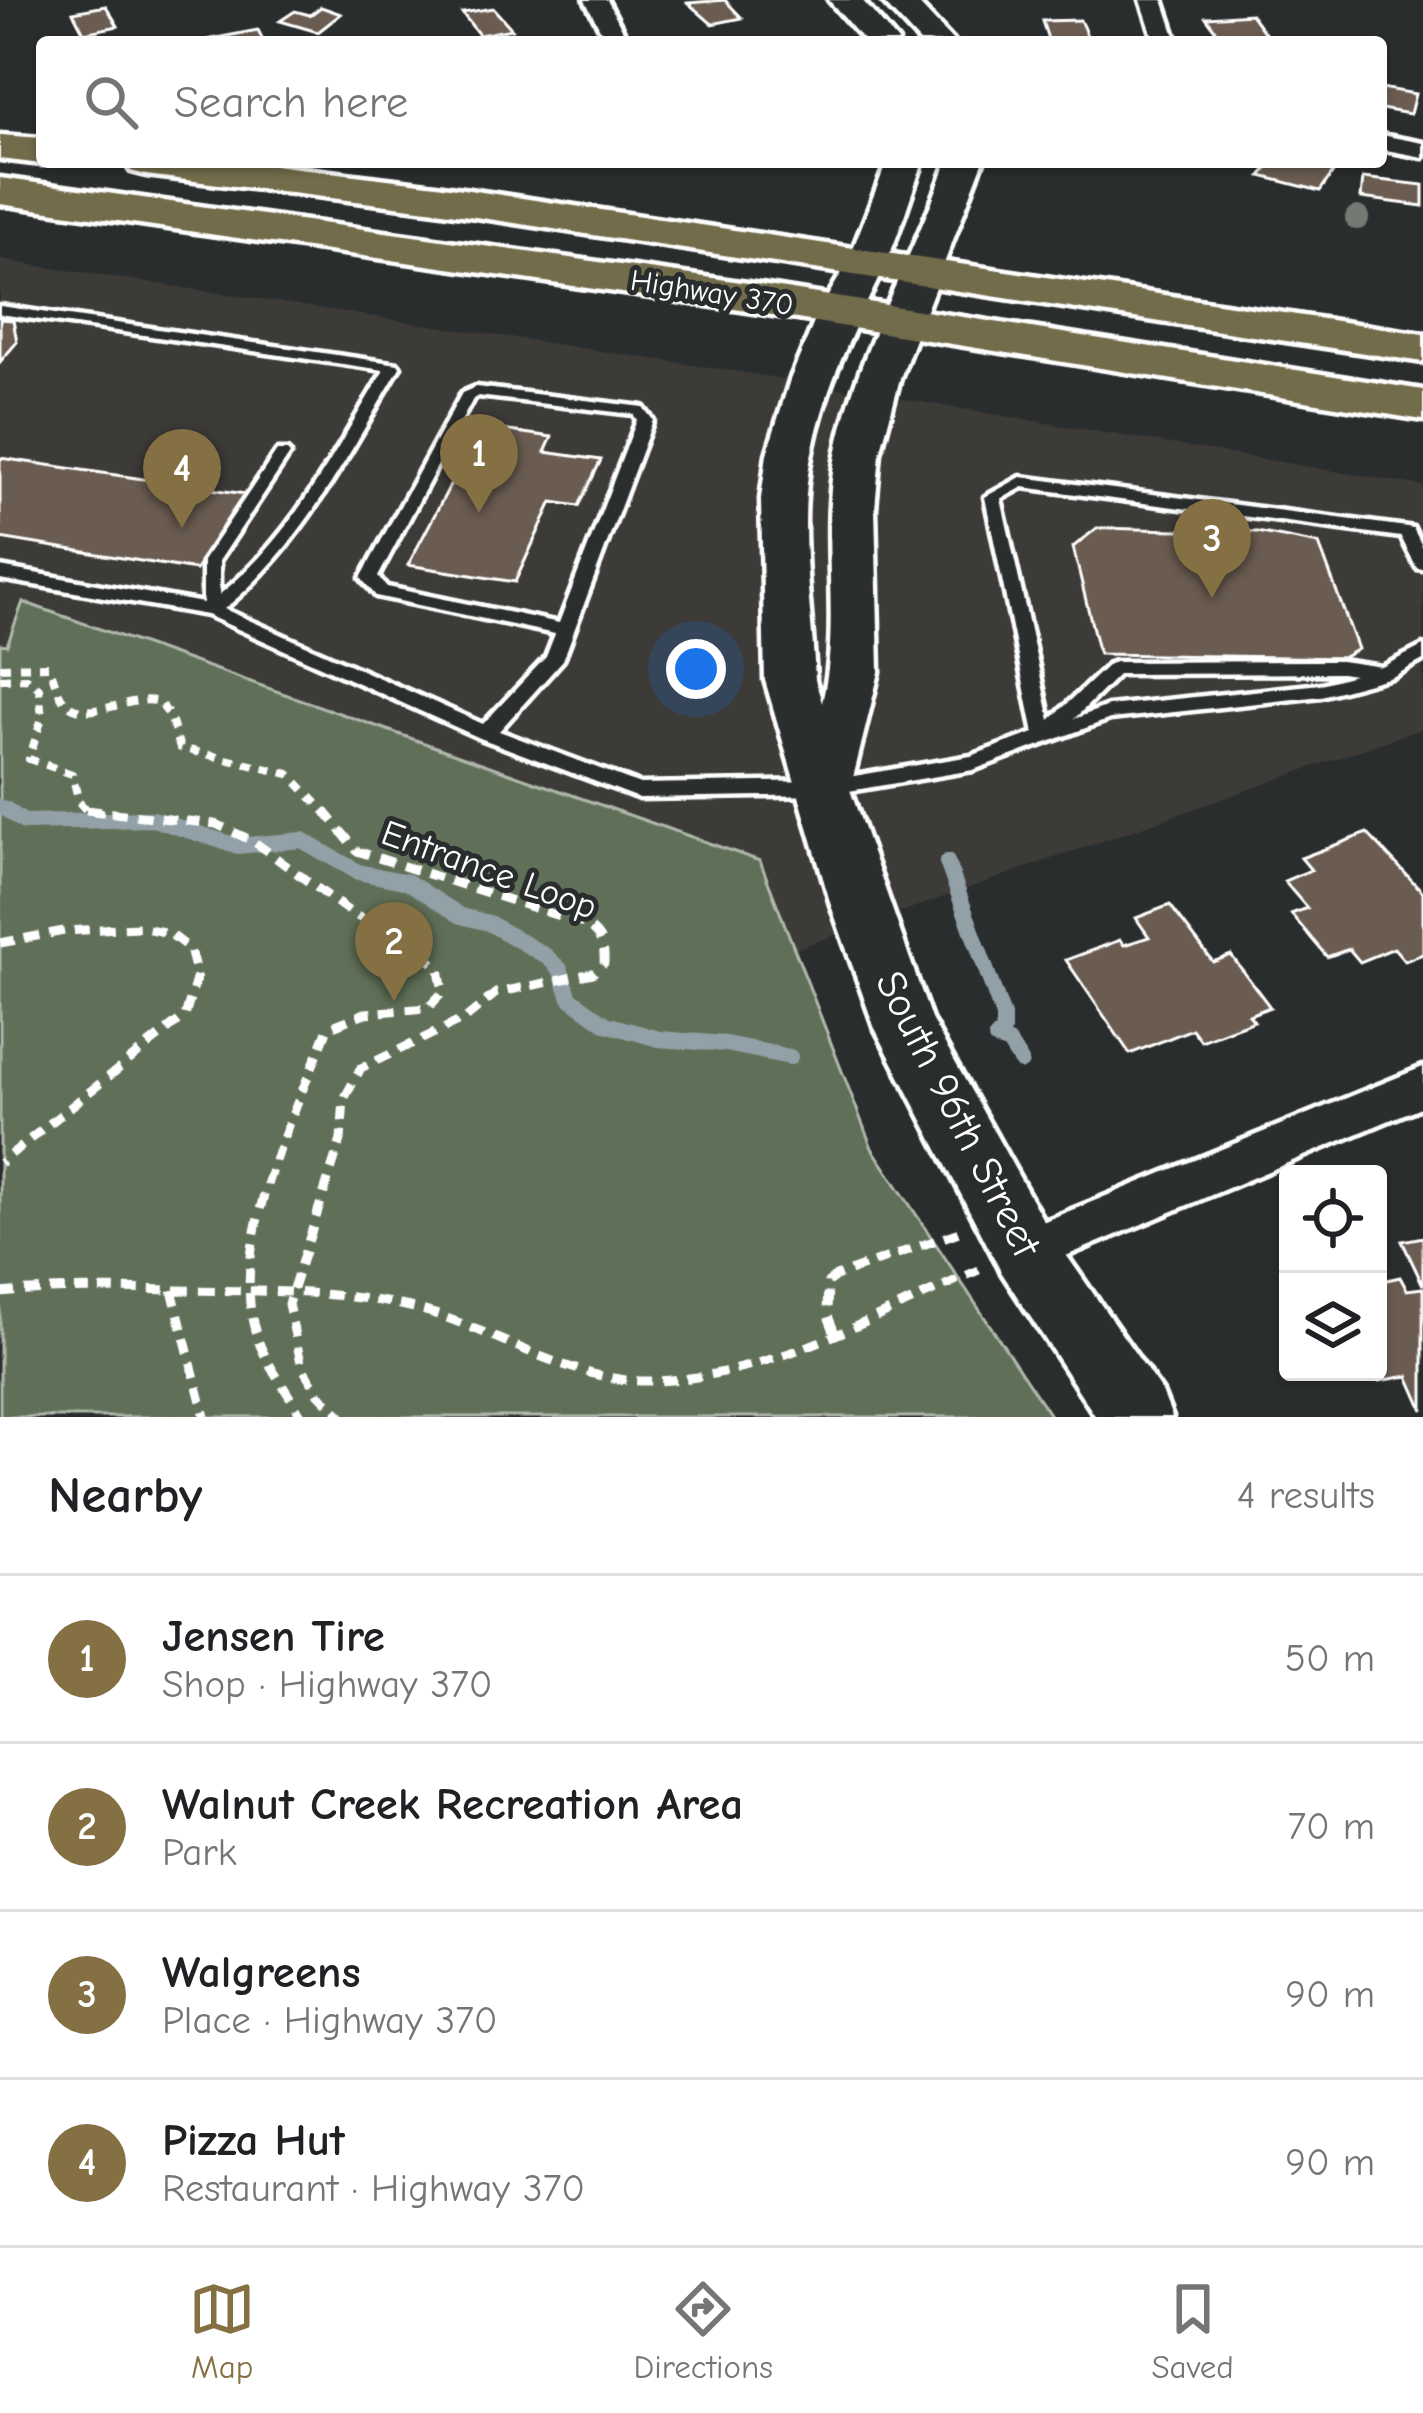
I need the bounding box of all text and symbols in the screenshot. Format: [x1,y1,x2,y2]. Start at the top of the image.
search box [36,36,1387,168]
icon: search [78,69,144,135]
text: Search here [174,76,408,128]
street label: Highway 370 [628,263,796,323]
pin: 1 [440,414,518,513]
pin: 4 [143,429,221,528]
pin: 3 [1173,499,1251,598]
your location [666,639,726,699]
street label: Entrance Loop [376,812,602,928]
pin: 2 [355,902,433,1001]
street label: South 96th Street [865,963,1052,1267]
map controls [1279,1165,1387,1381]
button: locate [1279,1165,1387,1273]
button: layers [1279,1273,1387,1381]
text: Nearby [48,1466,202,1525]
text: 4 results [1237,1473,1375,1518]
text: Jensen Tire [162,1610,385,1662]
text: 1 [79,1636,95,1681]
text: 50 m [1285,1636,1375,1681]
text: Shop · Highway 370 [162,1662,492,1707]
text: Walnut Creek Recreation Area [162,1778,743,1830]
text: 2 [77,1804,97,1849]
text: 70 m [1288,1804,1375,1849]
text: Park [162,1830,237,1875]
text: Walgreens [162,1946,361,1998]
text: 3 [77,1972,97,2017]
text: 90 m [1285,1972,1375,2017]
text: Place · Highway 370 [162,1998,498,2043]
text: Pizza Hut [162,2114,345,2166]
text: 4 [78,2140,96,2185]
text: 90 m [1285,2140,1375,2185]
text: Restaurant · Highway 370 [162,2166,585,2211]
tab: Map [189,2276,255,2386]
tab: Directions [634,2276,773,2386]
tab: Saved [1151,2276,1234,2386]

